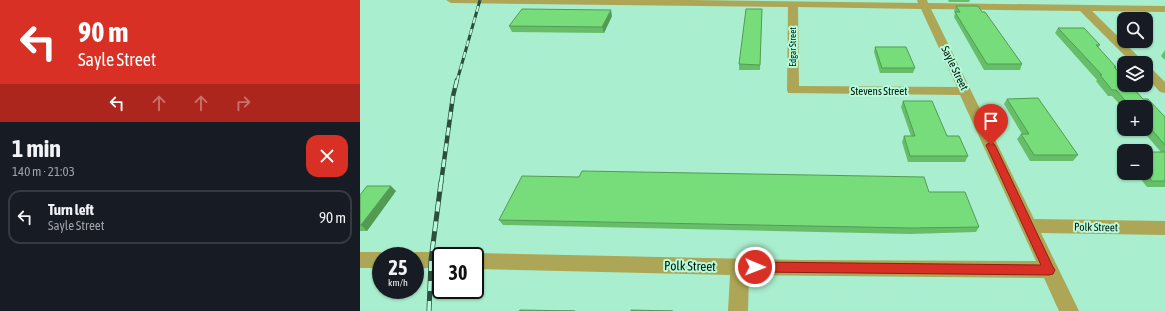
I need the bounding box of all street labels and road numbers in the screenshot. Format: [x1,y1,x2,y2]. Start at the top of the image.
street label: Edgar Street [788,27,798,67]
street label: Sayle Street [939,44,971,92]
street label: Stevens Street [851,85,907,97]
street label: Polk Street [1074,221,1118,233]
street label: Polk Street [664,258,716,274]

